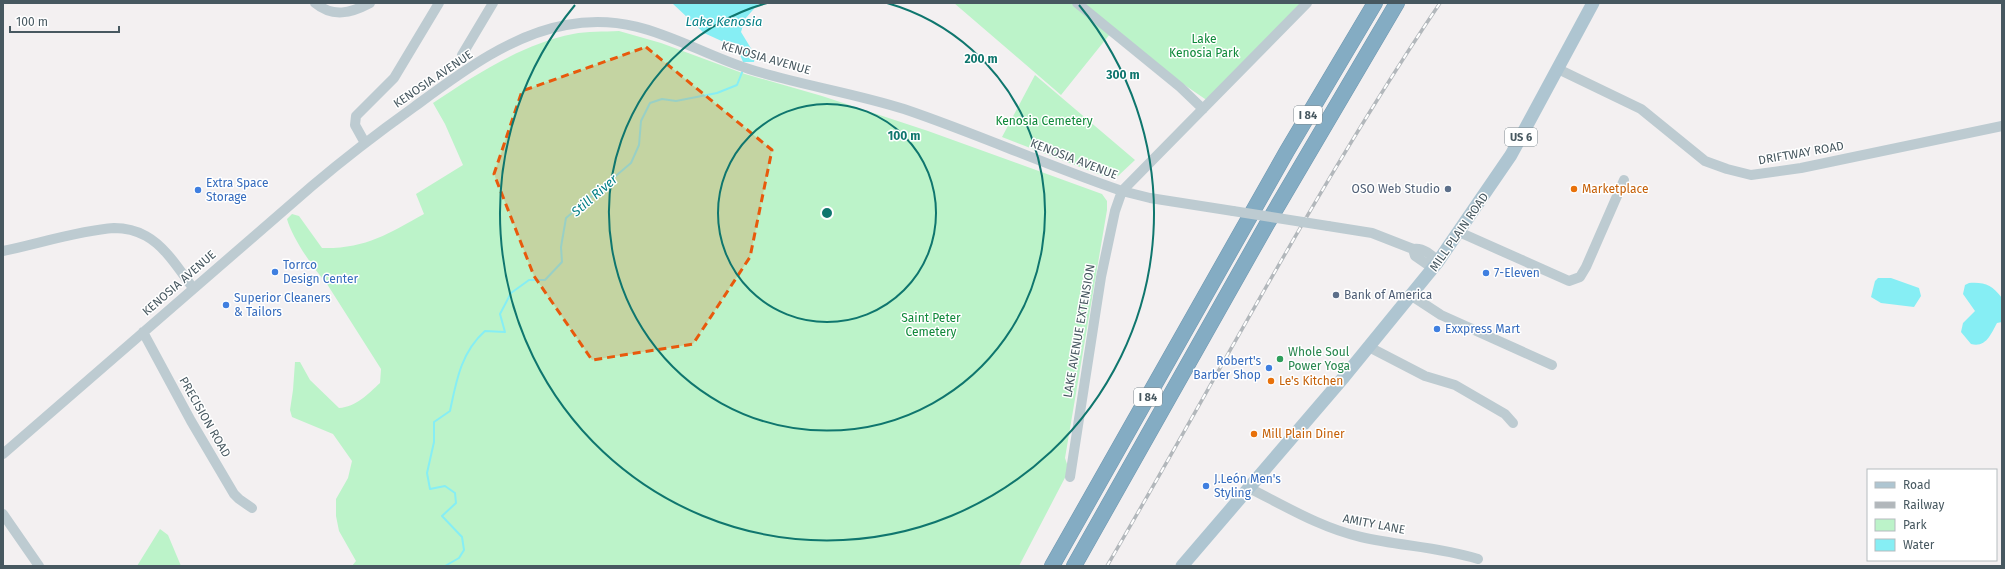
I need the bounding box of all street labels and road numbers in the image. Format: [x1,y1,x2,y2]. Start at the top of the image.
street label: KENOSIA AVENUE [720,39,812,77]
street label: KENOSIA AVENUE [391,47,475,111]
road number: I 84 [1294,106,1322,124]
road number: US 6 [1505,128,1537,146]
street label: KENOSIA AVENUE [1028,136,1120,182]
street label: DRIFTWAY ROAD [1757,139,1845,167]
street label: MILL PLAIN ROAD [1427,190,1491,274]
street label: KENOSIA AVENUE [140,247,218,319]
street label: LAKE AVENUE EXTENSION [1060,263,1098,399]
street label: PRECISION ROAD [176,374,234,460]
road number: I 84 [1134,388,1162,406]
street label: AMITY LANE [1342,511,1406,537]

